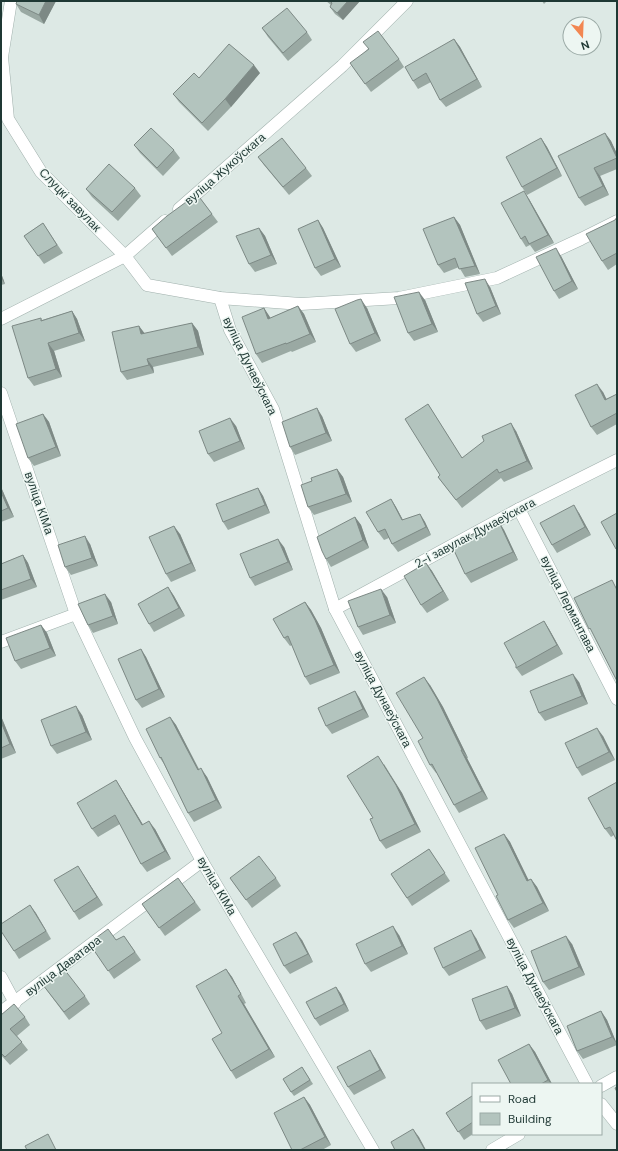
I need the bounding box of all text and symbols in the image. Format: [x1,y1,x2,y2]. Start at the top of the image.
north arrow [562,16,602,56]
text: N [579,38,591,53]
street label: вуліца Жукоўскага [181,129,269,209]
street label: Слуцкі завулак [36,165,105,236]
street label: вуліца Дунаеўскага [219,314,281,418]
street label: вуліца КІМа [21,469,57,537]
street label: 2-і завулак Дунаеўскага [412,494,539,572]
street label: вуліца Лермантава [537,553,599,655]
street label: вуліца Дунаеўскага [351,648,415,751]
street label: вуліца КІМа [194,854,240,919]
street label: вуліца Даватара [22,932,104,1000]
street label: вуліца Дунаеўскага [503,935,567,1038]
legend [472,1083,602,1135]
text: Road [508,1091,536,1107]
text: Building [508,1111,552,1127]

